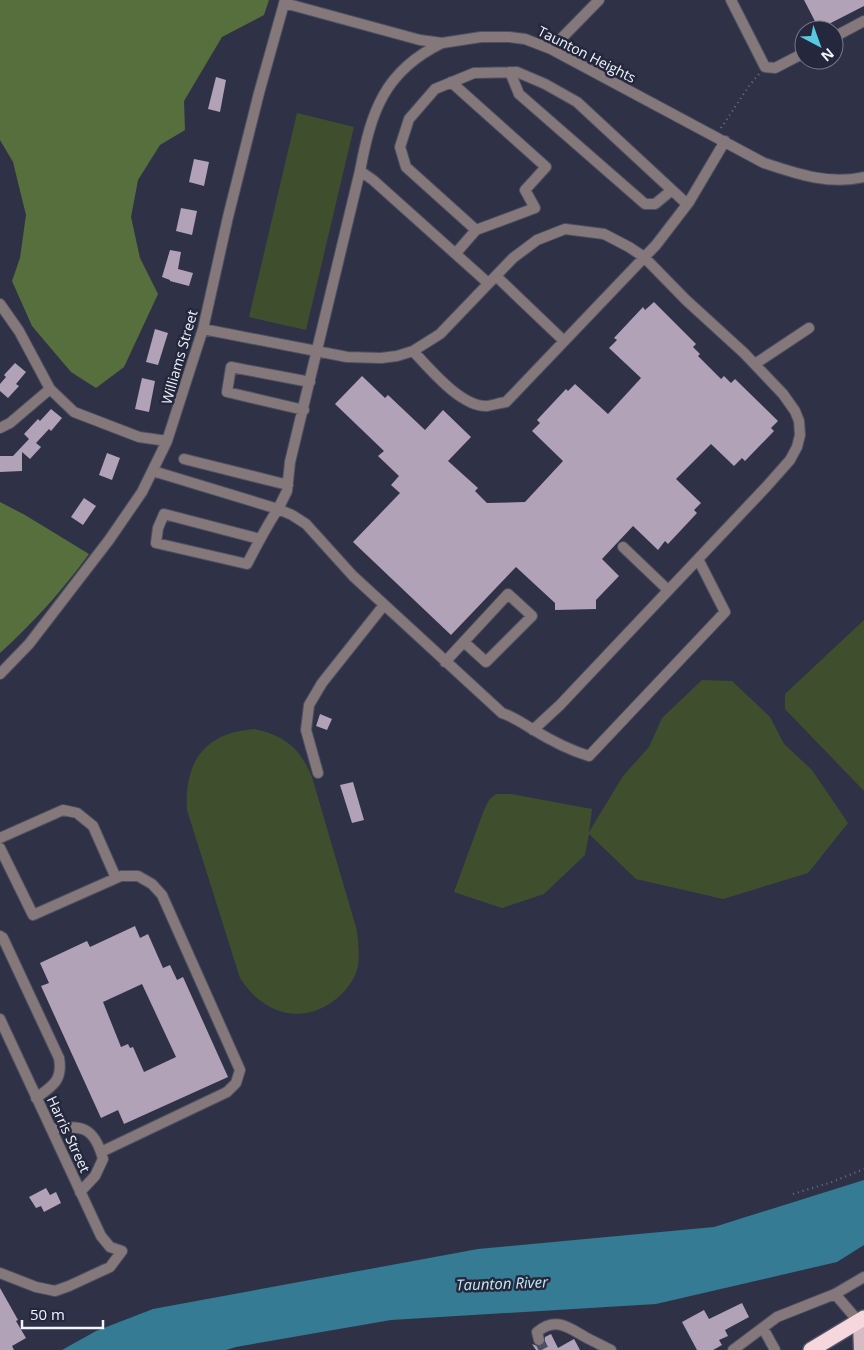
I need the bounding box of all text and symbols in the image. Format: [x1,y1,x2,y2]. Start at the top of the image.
north arrow [794,20,844,70]
street label: Taunton Heights [535,21,640,87]
text: N [817,44,838,66]
street label: Williams Street [156,308,202,406]
street label: Harris Street [43,1093,95,1175]
water label: Taunton River [456,1271,549,1295]
scale bar [22,1298,104,1330]
text: 50 m [30,1304,65,1324]

